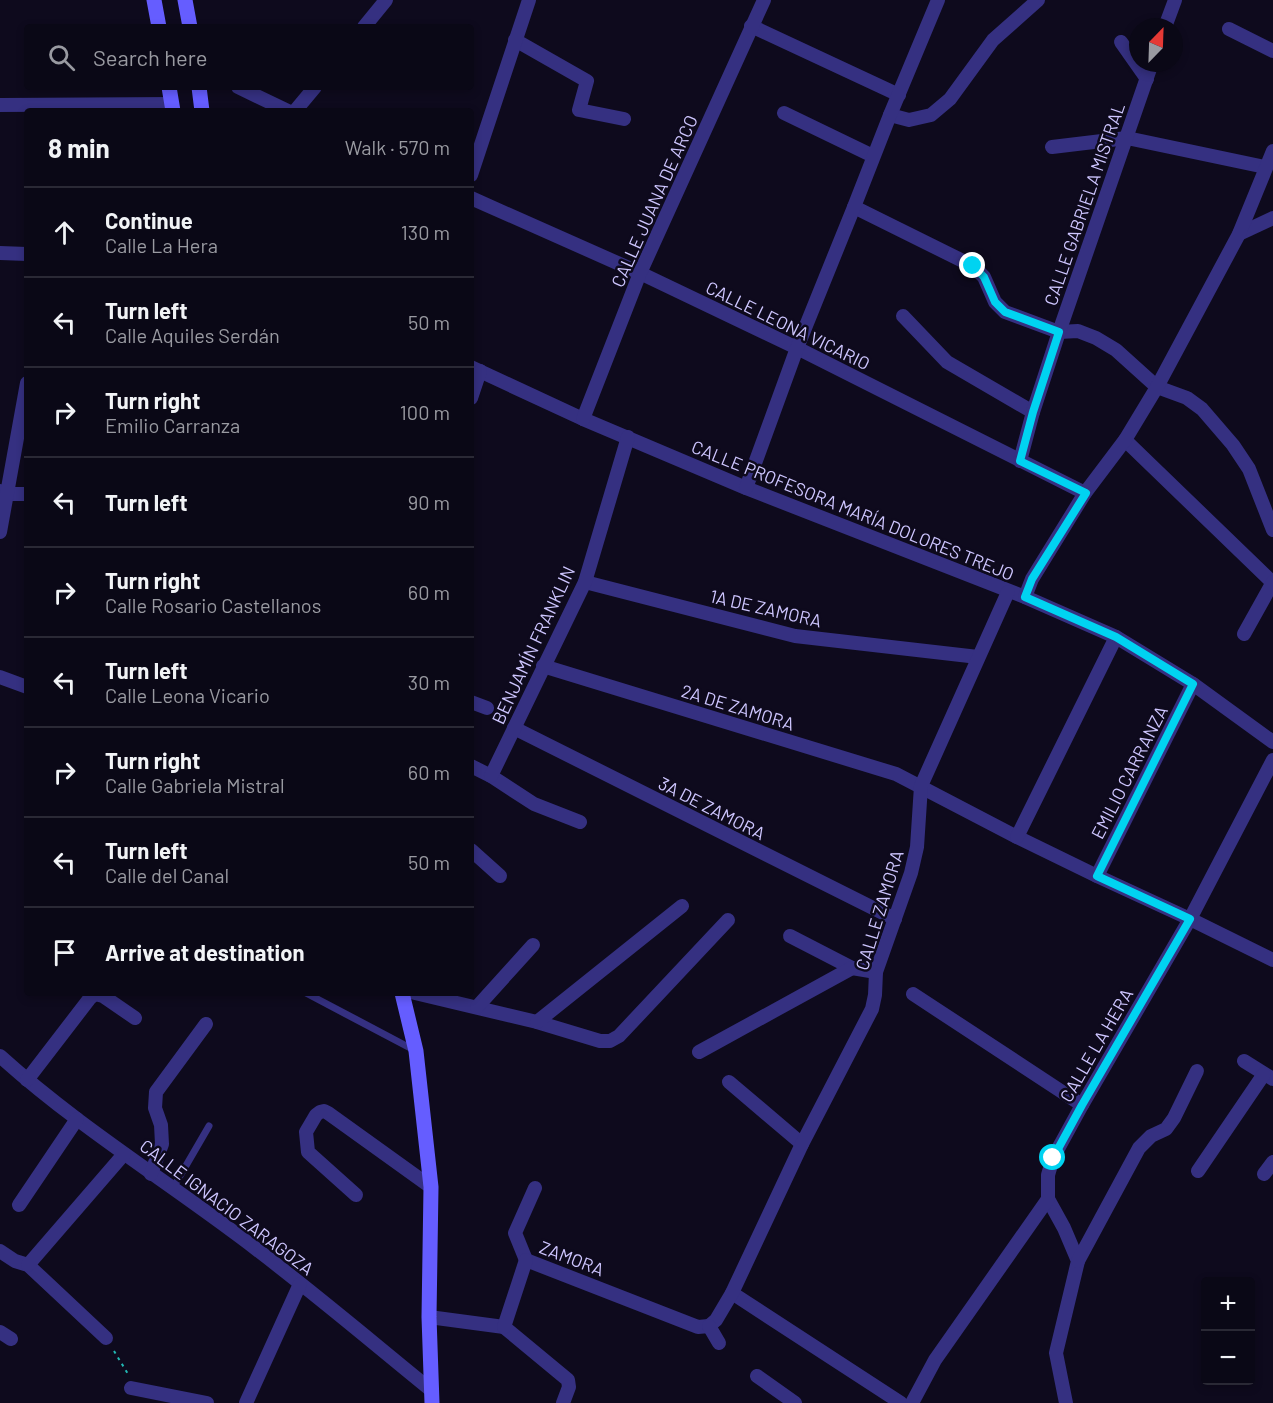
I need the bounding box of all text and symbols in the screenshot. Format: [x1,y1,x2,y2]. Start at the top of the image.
north arrow [1129,18,1183,72]
search box [24,24,474,90]
icon: search [45,41,78,74]
text: Search here [93,44,207,70]
street label: CALLE GABRIELA MISTRAL [1039,100,1129,308]
street label: CALLE JUANA DE ARCO [606,112,702,290]
text: 8 min [48,132,110,163]
text: Walk · 570 m [345,135,450,159]
text: Continue [105,207,193,233]
icon: ahead [48,216,81,249]
text: 130 m [401,220,450,244]
text: Calle La Hera [105,233,218,257]
route end [959,252,985,278]
street label: CALLE LEONA VICARIO [702,276,874,374]
text: Turn left [105,297,188,323]
icon: left [48,306,81,339]
text: 50 m [408,310,450,334]
text: Calle Aquiles Serdán [105,323,280,347]
text: Turn right [105,387,200,413]
icon: right [48,396,81,429]
text: 100 m [400,400,450,424]
text: Emilio Carranza [105,413,240,437]
street label: CALLE PROFESORA MARÍA DOLORES TREJO [689,435,1017,585]
icon: left [48,486,81,519]
text: Turn left [105,489,188,515]
text: 90 m [408,490,450,514]
street label: BENJAMÍN FRANKLIN [487,562,579,728]
text: Turn right [105,567,200,593]
icon: right [48,576,81,609]
text: 60 m [408,580,450,604]
street label: 1A DE ZAMORA [708,584,824,632]
text: Calle Rosario Castellanos [105,593,321,617]
text: Turn left [105,657,188,683]
icon: left [48,666,81,699]
text: 30 m [408,670,450,694]
street label: 2A DE ZAMORA [679,679,797,735]
text: Calle Leona Vicario [105,683,270,707]
street label: EMILIO CARRANZA [1086,702,1172,842]
text: Turn right [105,747,200,773]
icon: right [48,756,81,789]
text: 60 m [408,760,450,784]
street label: 3A DE ZAMORA [655,772,769,844]
text: Calle Gabriela Mistral [105,773,285,797]
text: Turn left [105,837,188,863]
icon: left [48,846,81,879]
street label: CALLE ZAMORA [850,847,908,973]
text: 50 m [408,850,450,874]
text: Calle del Canal [105,863,229,887]
icon: arrive [48,936,81,969]
text: Arrive at destination [105,939,304,965]
street label: CALLE LA HERA [1055,984,1137,1106]
street label: CALLE IGNACIO ZARAGOZA [136,1134,318,1280]
route start [1039,1144,1065,1170]
street label: ZAMORA [537,1236,608,1280]
map controls [1201,1277,1255,1385]
button: + [1201,1277,1255,1331]
button: − [1201,1331,1255,1385]

